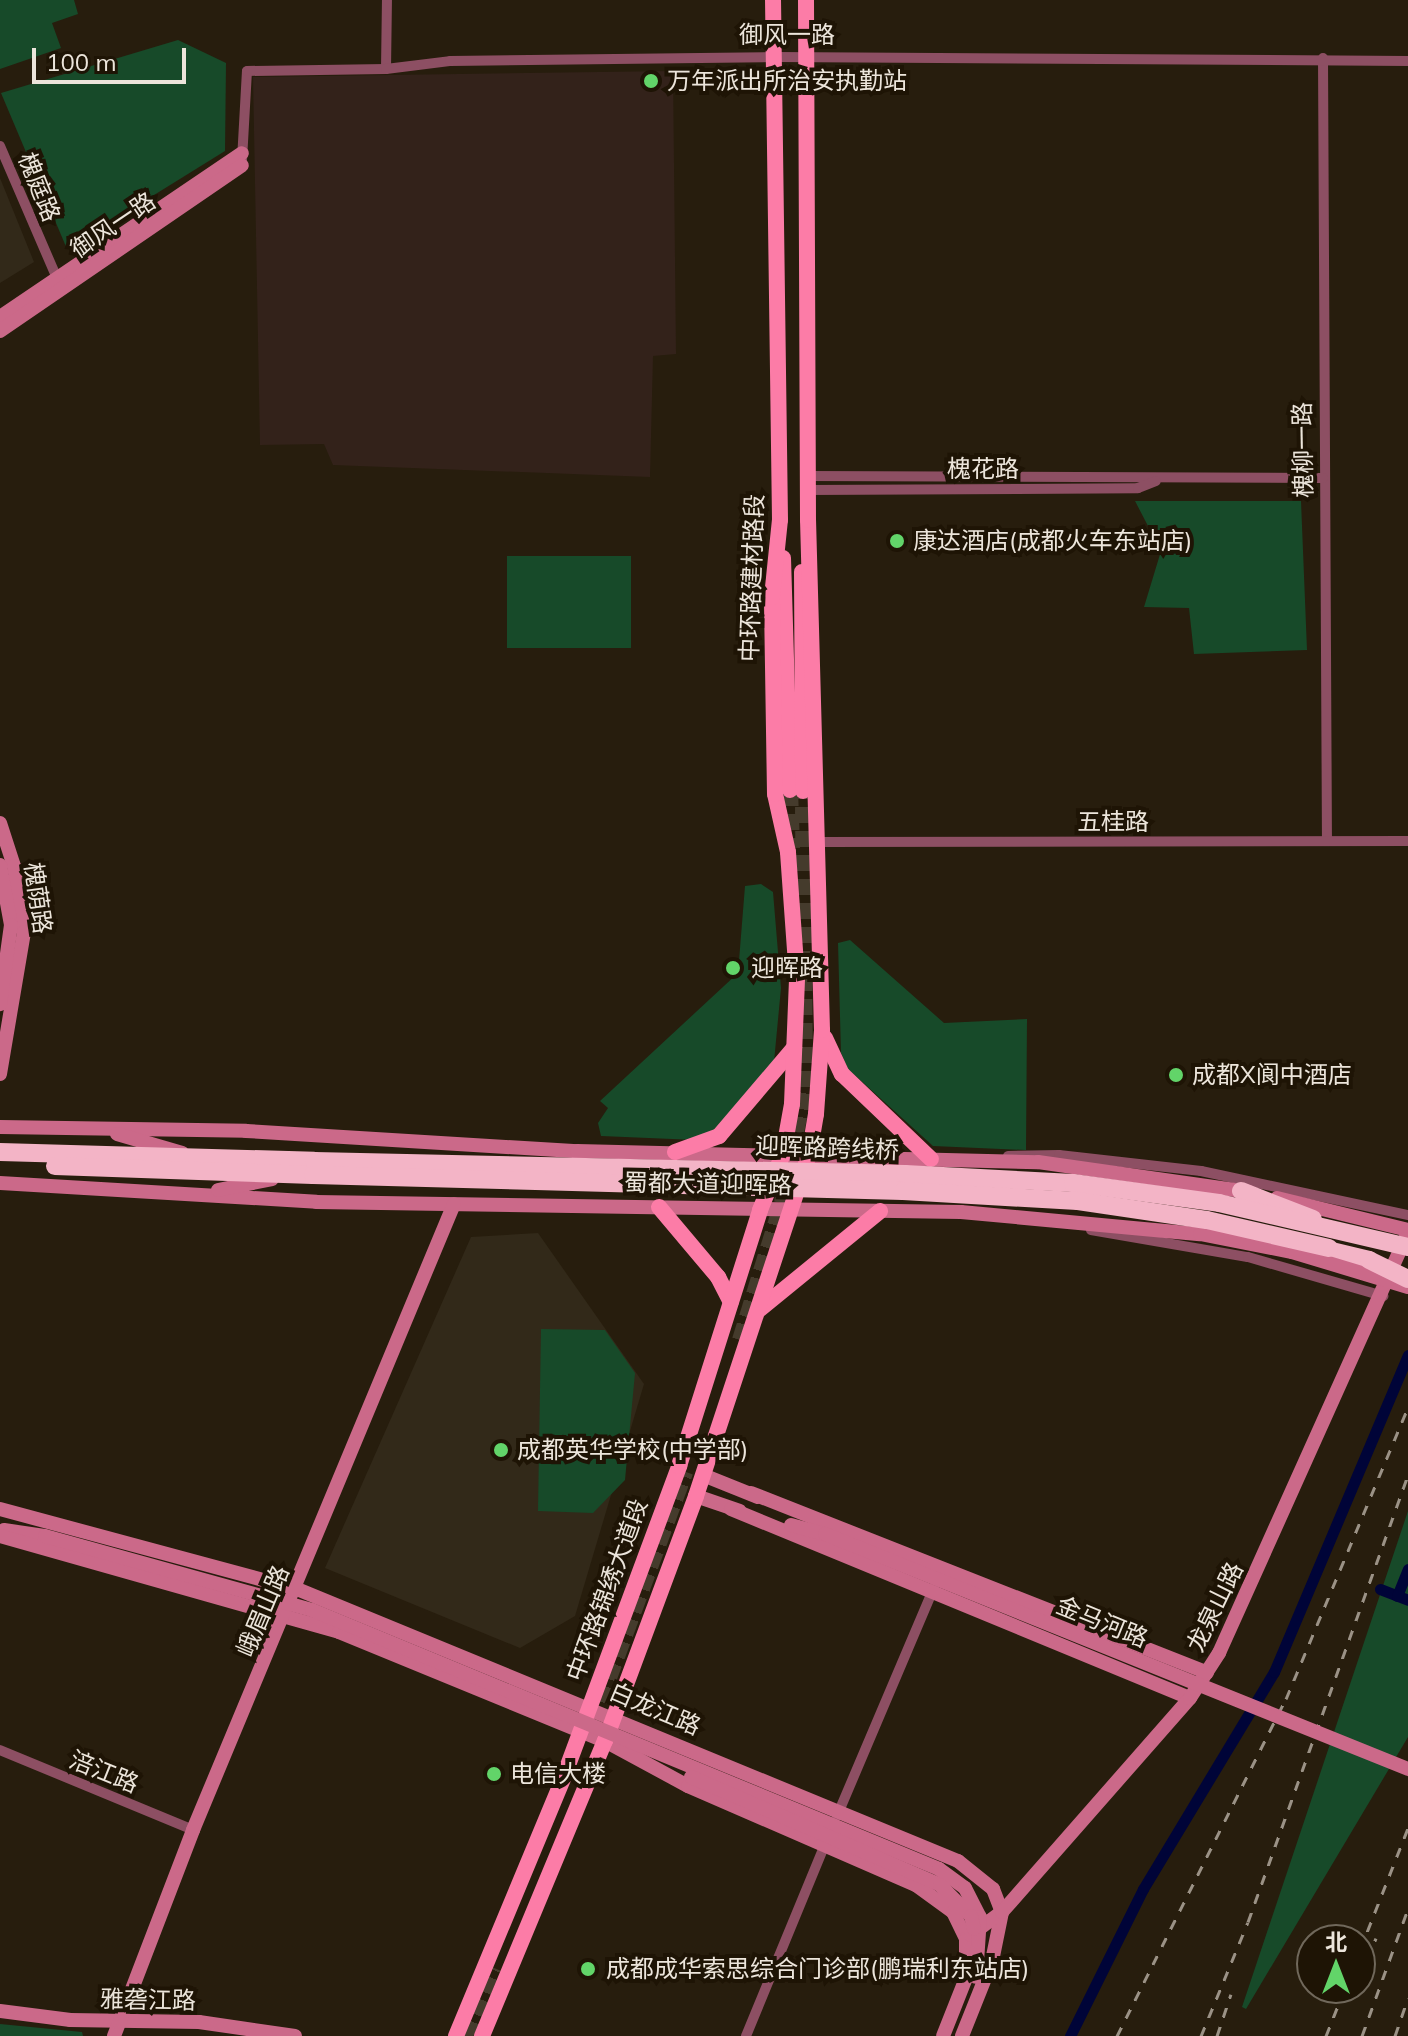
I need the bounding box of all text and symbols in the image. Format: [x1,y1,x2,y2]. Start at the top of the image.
street label: 御风一路 [739,21,835,49]
scale bar [36,32,190,82]
text: 100 m [46,47,117,77]
place label: 万年派出所治安执勤站 [667,67,907,95]
marker: 万年派出所治安执勤站 [642,72,660,90]
street label: 槐庭路 [12,148,66,226]
street label: 御风一路 [65,186,161,264]
street label: 槐柳一路 [1288,402,1318,498]
street label: 槐花路 [947,455,1019,483]
street label: 中环路建材路段 [735,494,769,662]
place label: 康达酒店(成都火车东站店) [913,527,1192,555]
marker: 康达酒店(成都火车东站店) [888,532,906,550]
street label: 五桂路 [1077,808,1149,836]
street label: 槐荫路 [19,860,57,936]
place label: 迎晖路 [751,954,823,982]
marker: 迎晖路 [722,957,744,979]
place label: 成都X阆中酒店 [1192,1061,1352,1089]
marker: 成都X阆中酒店 [1167,1066,1185,1084]
street label: 迎晖路跨线桥 [755,1131,899,1165]
street label: 蜀都大道迎晖路 [624,1168,792,1200]
place label: 成都英华学校(中学部) [517,1436,748,1464]
marker: 成都英华学校(中学部) [492,1441,510,1459]
street label: 中环路锦绣大道段 [561,1495,653,1685]
street label: 龙泉山路 [1181,1558,1249,1656]
street label: 峨眉山路 [231,1561,295,1661]
street label: 金马河路 [1052,1591,1152,1653]
street label: 白龙江路 [605,1677,705,1741]
street label: 涪江路 [65,1745,143,1799]
place label: 电信大楼 [510,1760,606,1788]
marker: 电信大楼 [485,1765,503,1783]
north arrow [1296,1924,1376,2004]
text: 北 [1325,1928,1347,1956]
place label: 成都成华索思综合门诊部(鹏瑞利东站店) [606,1955,1029,1983]
marker: 成都成华索思综合门诊部(鹏瑞利东站店) [577,1958,599,1980]
street label: 雅砻江路 [100,1985,196,2015]

